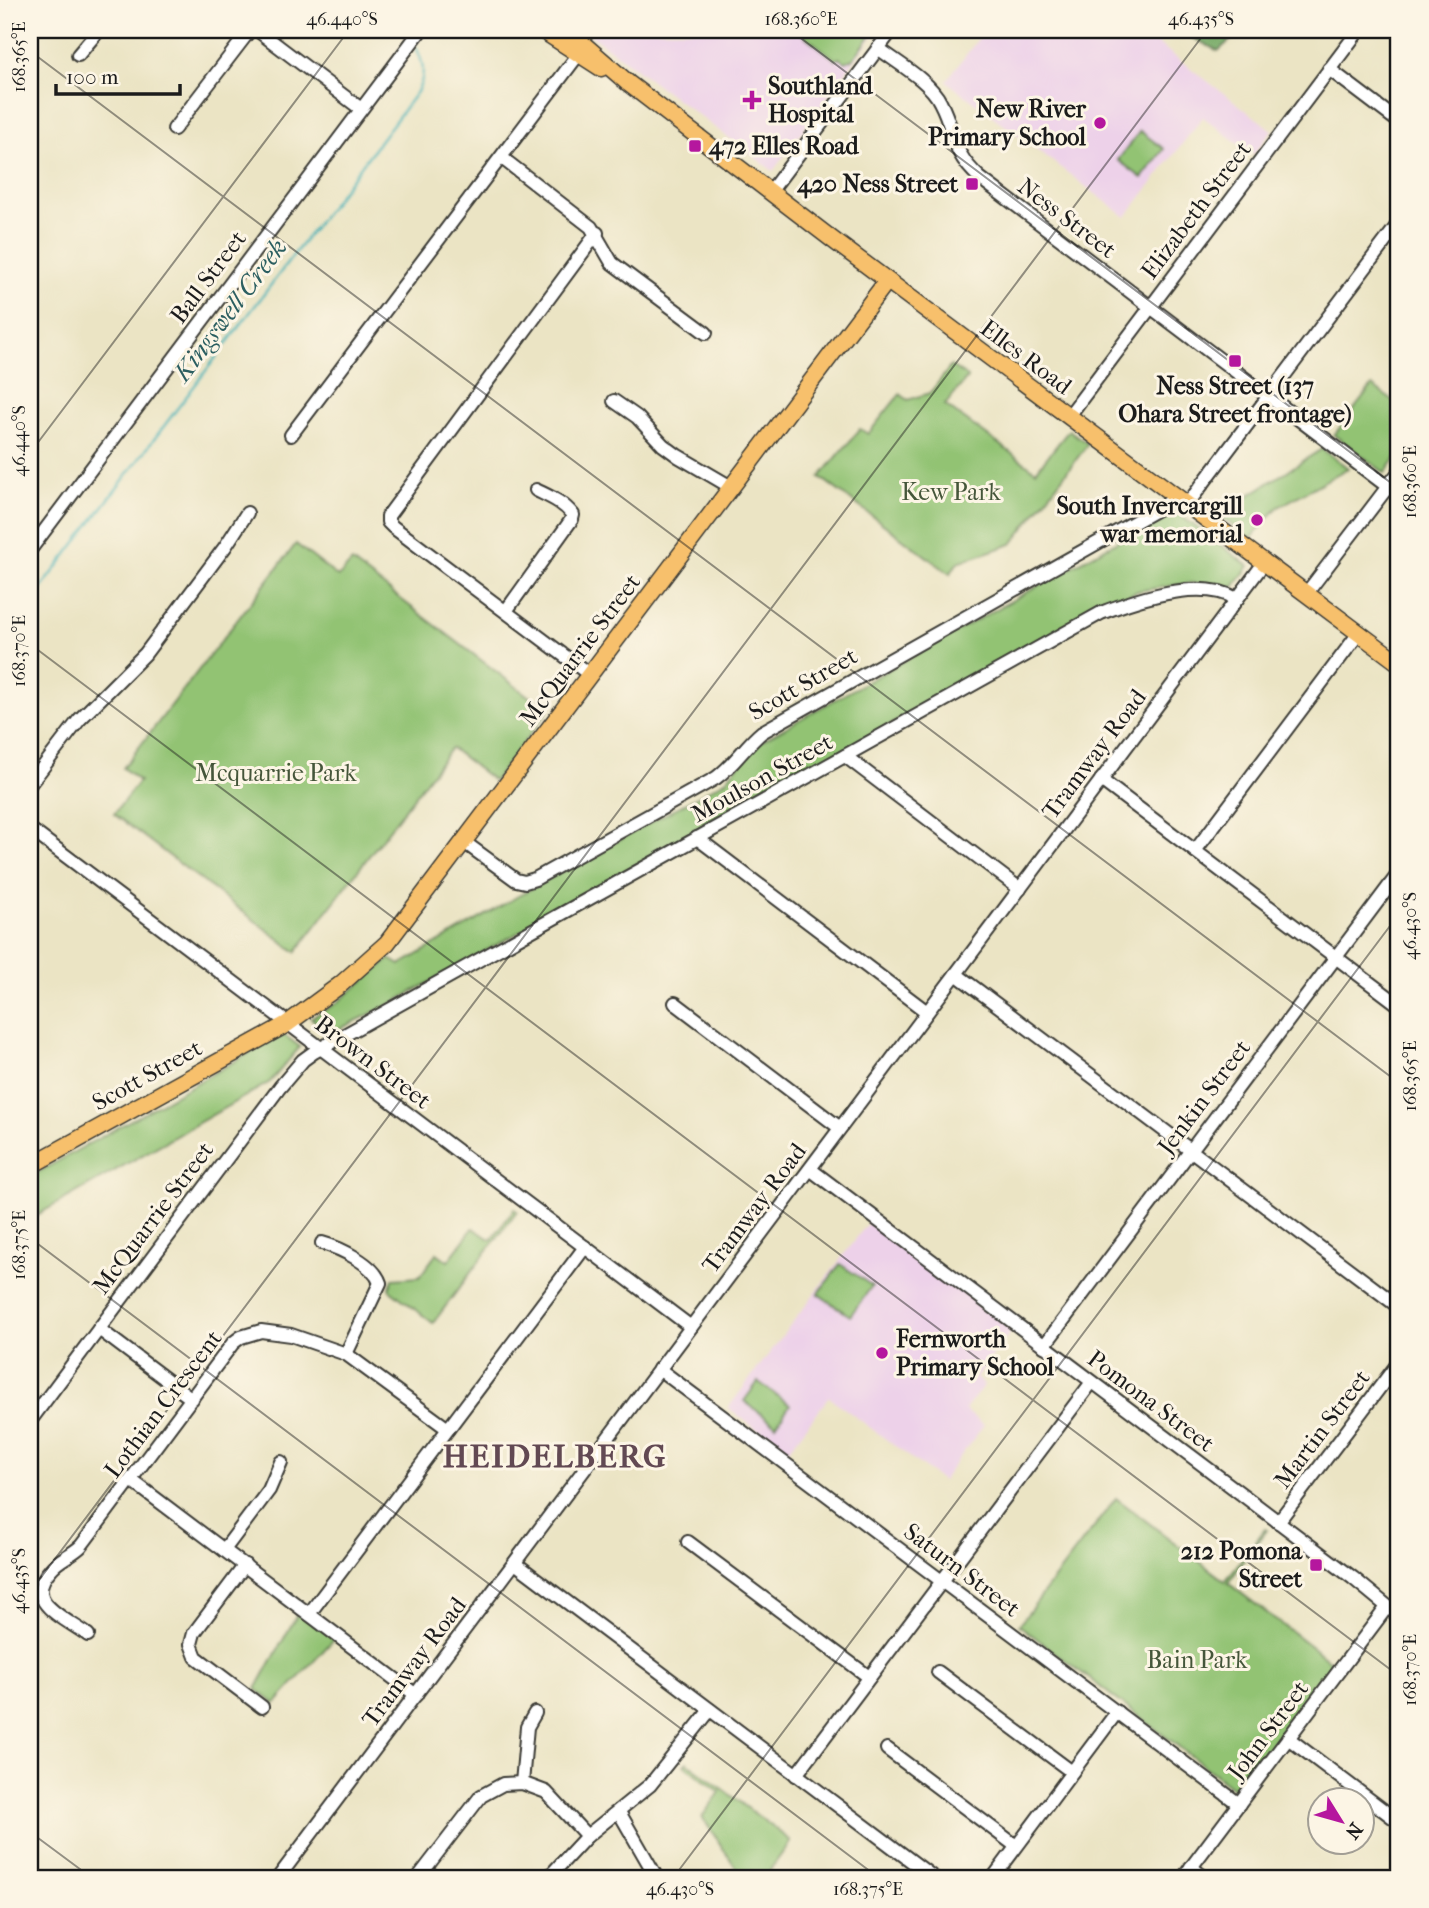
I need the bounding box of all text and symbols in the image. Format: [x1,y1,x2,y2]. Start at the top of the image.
text: 46.440°S [306,9,378,30]
text: 168.360°E [764,9,838,30]
text: 46.435°S [1168,9,1234,30]
text: 168.365°E [9,21,30,93]
scale bar [56,52,180,96]
text: 100 m [66,65,119,89]
place label: Southland Hospital [768,72,873,128]
marker: Southland Hospital [742,90,762,110]
place label: New River Primary School [928,95,1087,151]
marker: New River Primary School [1092,115,1108,131]
place label: 472 Elles Road [708,132,859,161]
street label: Elizabeth Street [1135,135,1257,284]
marker: 472 Elles Road [687,138,703,154]
place label: 420 Ness Street [796,170,958,199]
street label: Ness Street [1012,172,1122,264]
marker: 420 Ness Street [964,176,980,192]
street label: Ball Street [164,225,252,329]
water label: Kingswell Creek [165,233,294,389]
street label: Elles Road [975,314,1078,401]
marker: Ness Street (137 Ohara Street frontage) [1227,353,1243,369]
place label: Ness Street (137 Ohara Street frontage) [1118,372,1352,428]
text: 46.440°S [9,405,30,477]
text: 168.360°E [1400,445,1421,519]
park label: Kew Park [901,478,1001,506]
place label: South Invercargill war memorial [1056,492,1243,548]
marker: South Invercargill war memorial [1249,512,1265,528]
street label: McQuarrie Street [514,568,647,732]
text: 168.370°E [9,615,30,687]
street label: Scott Street [744,641,863,726]
street label: Tramway Road [1036,683,1152,824]
street label: Moulson Street [687,727,838,828]
park label: Mcquarrie Park [195,759,357,787]
text: 46.430°S [1400,892,1421,960]
street label: Brown Street [310,1009,437,1115]
street label: Scott Street [87,1033,207,1116]
street label: Jenkin Street [1151,1034,1256,1161]
text: 168.365°E [1400,1040,1421,1112]
street label: McQuarrie Street [87,1136,220,1300]
street label: Tramway Road [696,1137,812,1278]
text: 168.375°E [9,1210,30,1280]
street label: Lothian Crescent [98,1324,228,1483]
place label: Fernworth Primary School [895,1325,1054,1381]
street label: Pomona Street [1082,1344,1220,1458]
marker: Fernworth Primary School [874,1345,890,1361]
street label: Martin Street [1268,1364,1376,1494]
district label: HEIDELBERG [442,1438,668,1475]
street label: Saturn Street [898,1517,1026,1623]
place label: 212 Pomona Street [1181,1537,1303,1593]
text: 46.435°S [9,1548,30,1614]
marker: 212 Pomona Street [1308,1557,1324,1573]
street label: Tramway Road [356,1591,472,1732]
text: 168.370°E [1400,1634,1421,1706]
park label: Bain Park [1147,1646,1248,1674]
street label: John Street [1221,1675,1314,1787]
north arrow [1306,1786,1376,1856]
text: N [1340,1818,1367,1843]
text: 46.430°S [646,1879,714,1900]
text: 168.375°E [833,1879,903,1900]

